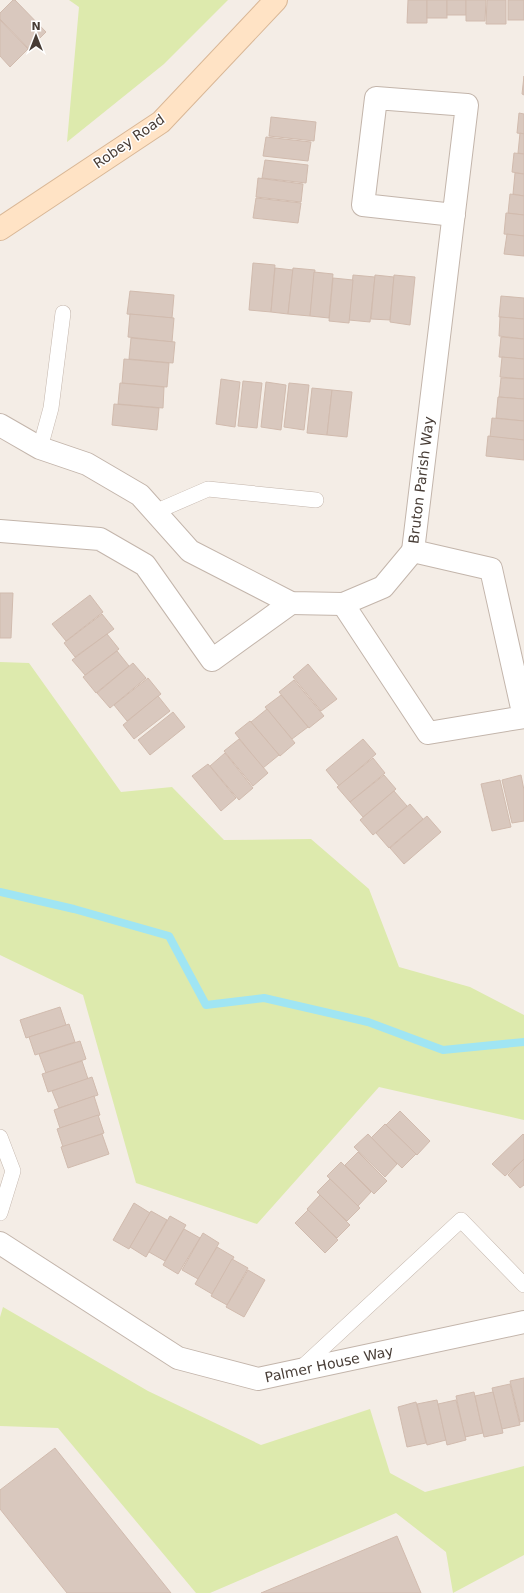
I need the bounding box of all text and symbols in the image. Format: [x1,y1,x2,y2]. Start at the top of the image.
north arrow [16,16,56,56]
text: N [31,20,41,33]
street label: Robey Road [90,111,168,171]
street label: Bruton Parish Way [405,415,437,545]
street label: Palmer House Way [263,1343,395,1385]

